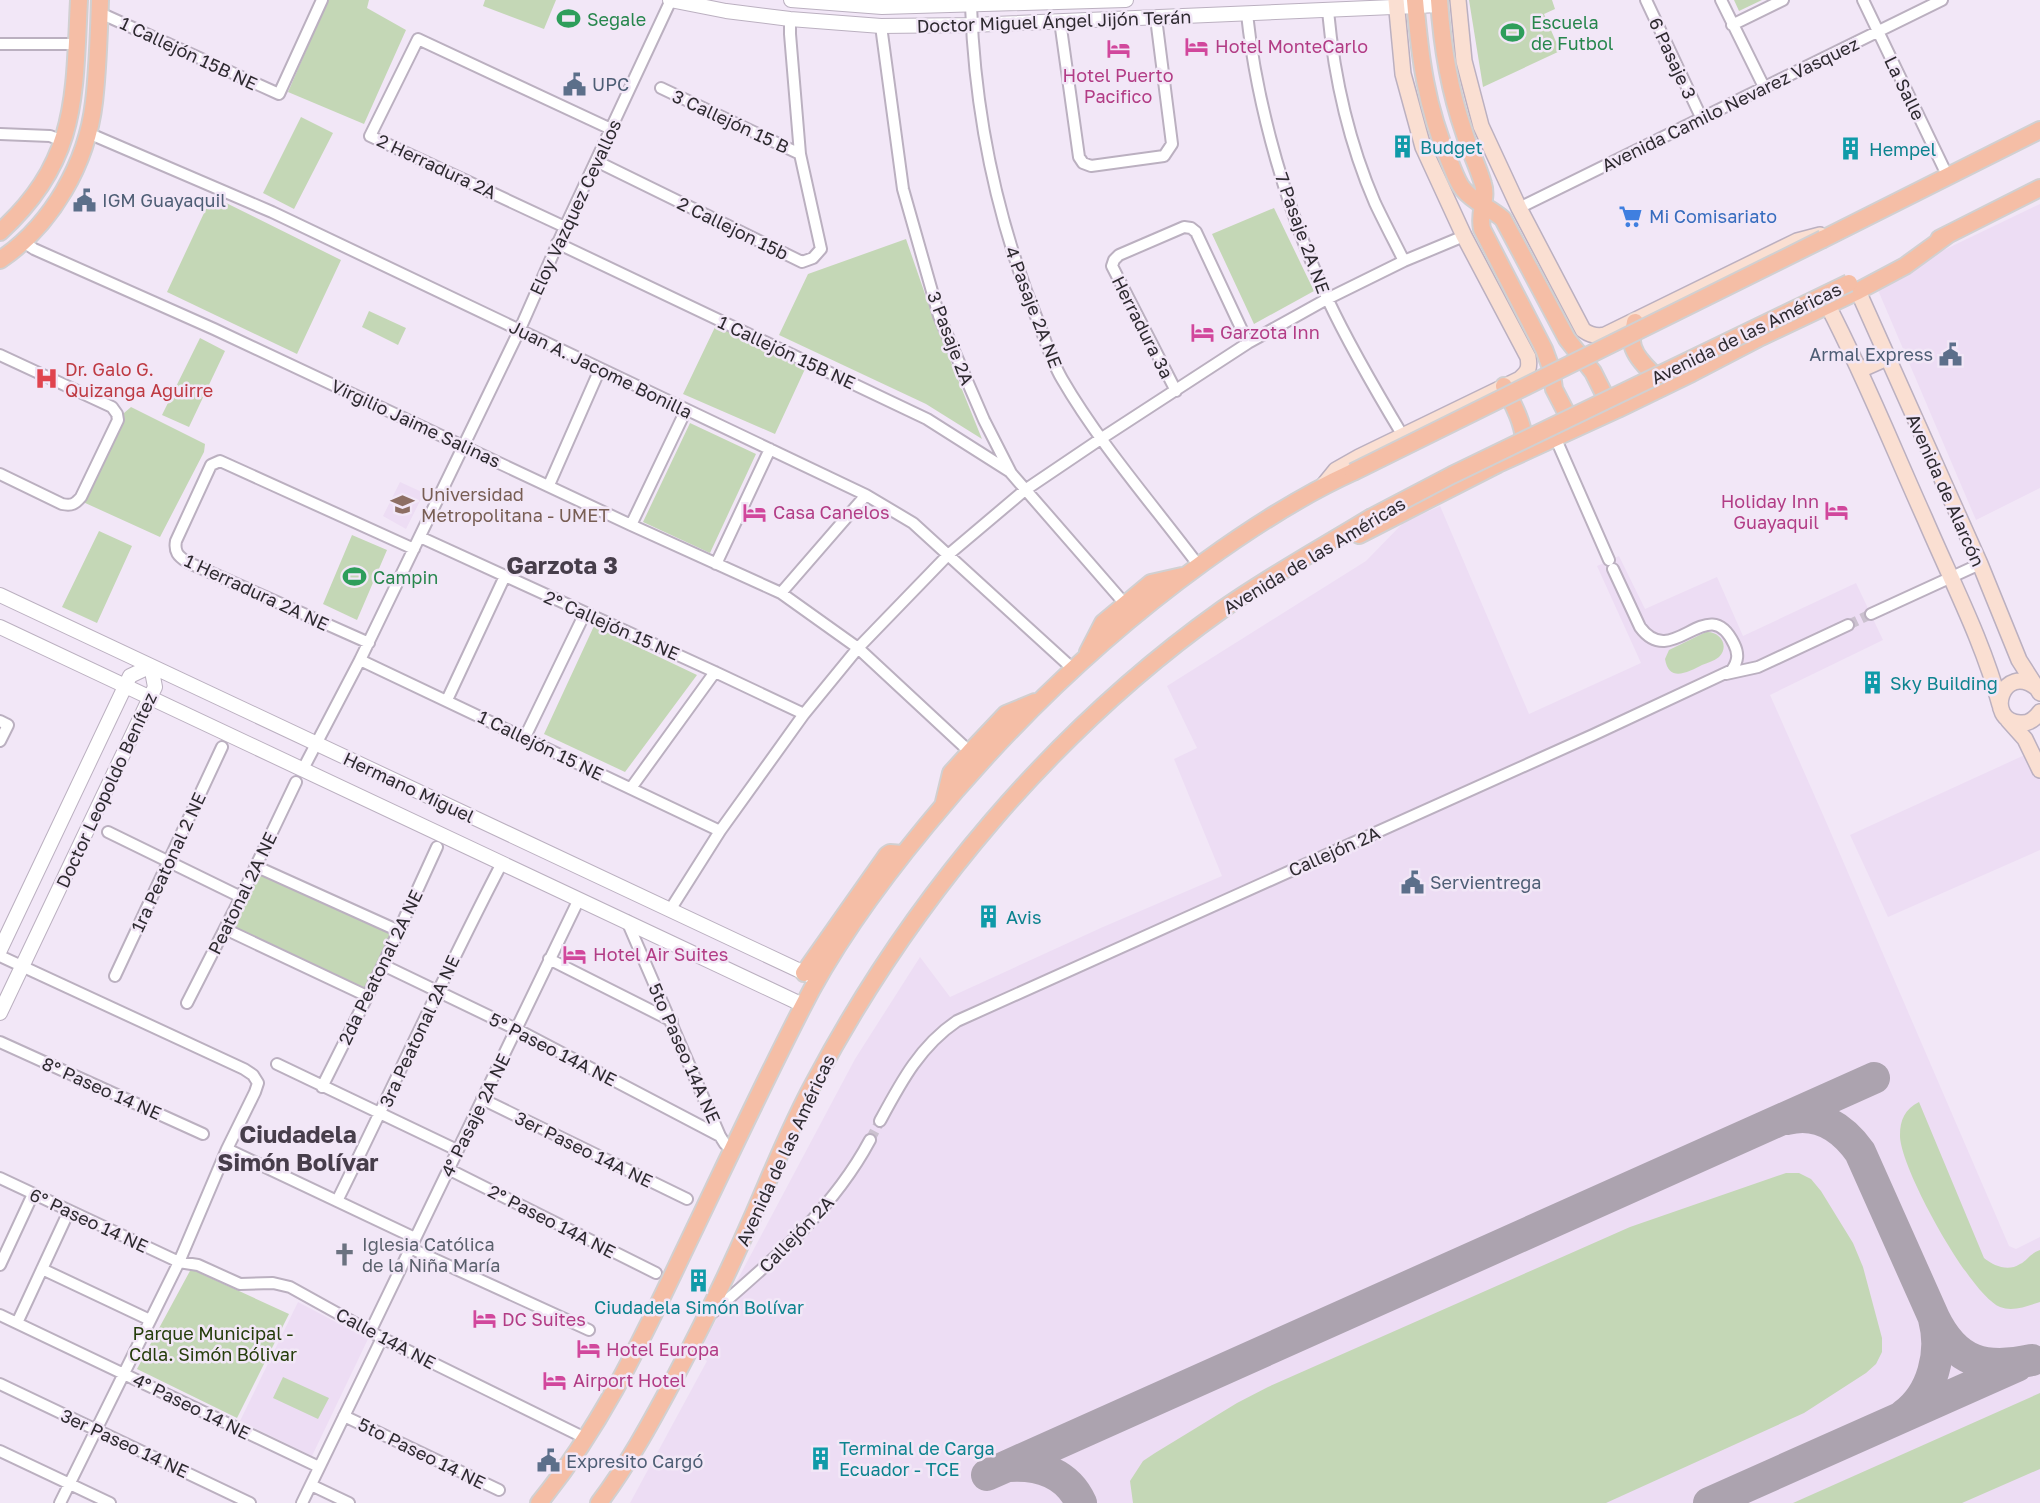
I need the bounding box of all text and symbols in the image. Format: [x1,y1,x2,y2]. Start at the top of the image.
street label: Doctor Miguel Ángel Jijón Terán [916,5,1192,37]
sports icon: Segale [556,6,582,32]
place label: Segale [587,8,646,30]
place label: Escuela de Futbol [1531,11,1614,54]
street label: 1 Callejón 15B NE [117,12,261,94]
street label: 6 Pasaje 3 [1645,14,1701,102]
sports icon: Escuela de Futbol [1500,19,1526,45]
street label: Avenida Camilo Nevarez Vasquez [1598,32,1862,176]
hotel icon: Hotel MonteCarlo [1184,33,1210,59]
place label: Hotel MonteCarlo [1215,35,1368,57]
hotel icon: Hotel Puerto Pacifico [1105,36,1131,62]
street label: La Salle [1880,52,1930,124]
place label: Hotel Puerto Pacifico [1063,64,1173,107]
public building icon: UPC [561,71,587,97]
place label: UPC [592,73,629,95]
street label: 3 Callejón 15 B [669,84,793,158]
street label: Eloy Vazquez Cevallos [525,115,625,299]
street label: 2 Herradura 2A [374,129,500,203]
building icon: Budget [1389,134,1415,160]
place label: Budget [1420,136,1483,158]
building icon: Hempel [1838,136,1864,162]
place label: Hempel [1869,138,1937,160]
street label: 7 Pasaje 2A NE [1271,170,1335,296]
public building icon: IGM Guayaquil [71,187,97,213]
place label: IGM Guayaquil [102,189,226,211]
street label: 2 Callejon 15b [674,192,792,264]
supermarket icon: Mi Comisariato [1618,203,1644,229]
place label: Mi Comisariato [1649,205,1777,227]
street label: 4 Pasaje 2A NE [1001,243,1067,371]
street label: Herradura 3a [1108,272,1178,382]
street label: Avenida de las Américas [1647,277,1845,389]
street label: 3 Pasaje 2A [923,288,979,388]
street label: 1 Callejón 15B NE [715,311,859,393]
street label: Juan A. Jacome Bonilla [506,315,696,423]
hotel icon: Garzota Inn [1189,319,1215,345]
place label: Garzota Inn [1220,321,1320,343]
public building icon: Armal Express [1938,341,1964,367]
place label: Armal Express [1809,343,1933,365]
place label: Dr. Galo G. Quizanga Aguirre [65,358,213,401]
hospital icon: Dr. Galo G. Quizanga Aguirre [34,366,60,392]
street label: Virgilio Jaime Salinas [328,374,504,472]
street label: Avenida de Alarcón [1902,410,1990,570]
place label: Universidad Metropolitana - UMET [421,483,610,526]
place label: Holiday Inn Guayaquil [1721,490,1819,533]
school or university icon: Universidad Metropolitana - UMET [390,491,416,517]
street label: Avenida de las Américas [1219,492,1409,618]
hotel icon: Holiday Inn Guayaquil [1824,498,1850,524]
hotel icon: Casa Canelos [742,499,768,525]
place label: Casa Canelos [773,501,889,523]
street label: 1 Herradura 2A NE [181,549,333,635]
district label: Garzota 3 [506,550,618,579]
sports icon: Campin [342,564,368,590]
place label: Campin [373,566,438,588]
street label: 2° Callejón 15 NE [541,585,683,665]
building icon: Sky Building [1859,670,1885,696]
place label: Sky Building [1890,672,1998,694]
street label: Doctor Leopoldo Benítez [51,689,161,891]
street label: 1 Callejón 15 NE [475,705,607,785]
street label: Hermano Miguel [340,747,478,827]
street label: 1ra Peatonal 2 NE [126,789,210,935]
street label: Callejón 2A [1285,821,1383,881]
street label: Peatonal 2A NE [203,828,281,958]
public building icon: Servientrega [1399,869,1425,895]
place label: Servientrega [1430,871,1541,893]
street label: 2da Peatonal 2A NE [333,886,427,1048]
building icon: Avis [975,904,1001,930]
place label: Avis [1006,906,1041,928]
hotel icon: Hotel Air Suites [562,941,588,967]
place label: Hotel Air Suites [593,943,728,965]
street label: 3ra Peatonal 2A NE [374,951,464,1111]
street label: 5to Paseo 14A NE [644,980,726,1126]
street label: 5° Paseo 14A NE [486,1007,620,1091]
street label: 4° Pasaje 2A NE [436,1050,514,1180]
street label: Avenida de las Américas [731,1051,839,1249]
street label: 8° Paseo 14 NE [39,1052,165,1124]
street label: 3er Paseo 14A NE [512,1106,656,1192]
district label: Ciudadela Simón Bolívar [217,1119,379,1176]
street label: 2° Paseo 14A NE [485,1179,619,1263]
street label: 6° Paseo 14 NE [26,1183,152,1257]
street label: Callejón 2A [754,1191,838,1277]
place label: Iglesia Católica de la Niña María [362,1233,500,1276]
church icon: Iglesia Católica de la Niña María [331,1241,357,1267]
building icon: Ciudadela Simón Bolívar [686,1268,712,1294]
place label: Ciudadela Simón Bolívar [594,1296,804,1318]
street label: Calle 14A NE [332,1303,440,1373]
hotel icon: DC Suites [471,1306,497,1332]
place label: DC Suites [502,1308,586,1330]
park label: Parque Municipal - Cdla. Simón Bólivar [129,1322,297,1365]
hotel icon: Hotel Europa [575,1336,601,1362]
place label: Hotel Europa [606,1338,719,1360]
hotel icon: Airport Hotel [542,1367,568,1393]
street label: 4° Paseo 14 NE [130,1368,254,1444]
place label: Airport Hotel [573,1369,686,1391]
street label: 3er Paseo 14 NE [58,1404,192,1482]
street label: 5to Paseo 14 NE [355,1413,489,1493]
place label: Terminal de Carga Ecuador - TCE [839,1437,995,1480]
building icon: Terminal de Carga Ecuador - TCE [808,1445,834,1471]
public building icon: Expresito Cargó [535,1448,561,1474]
place label: Expresito Cargó [566,1450,703,1472]

